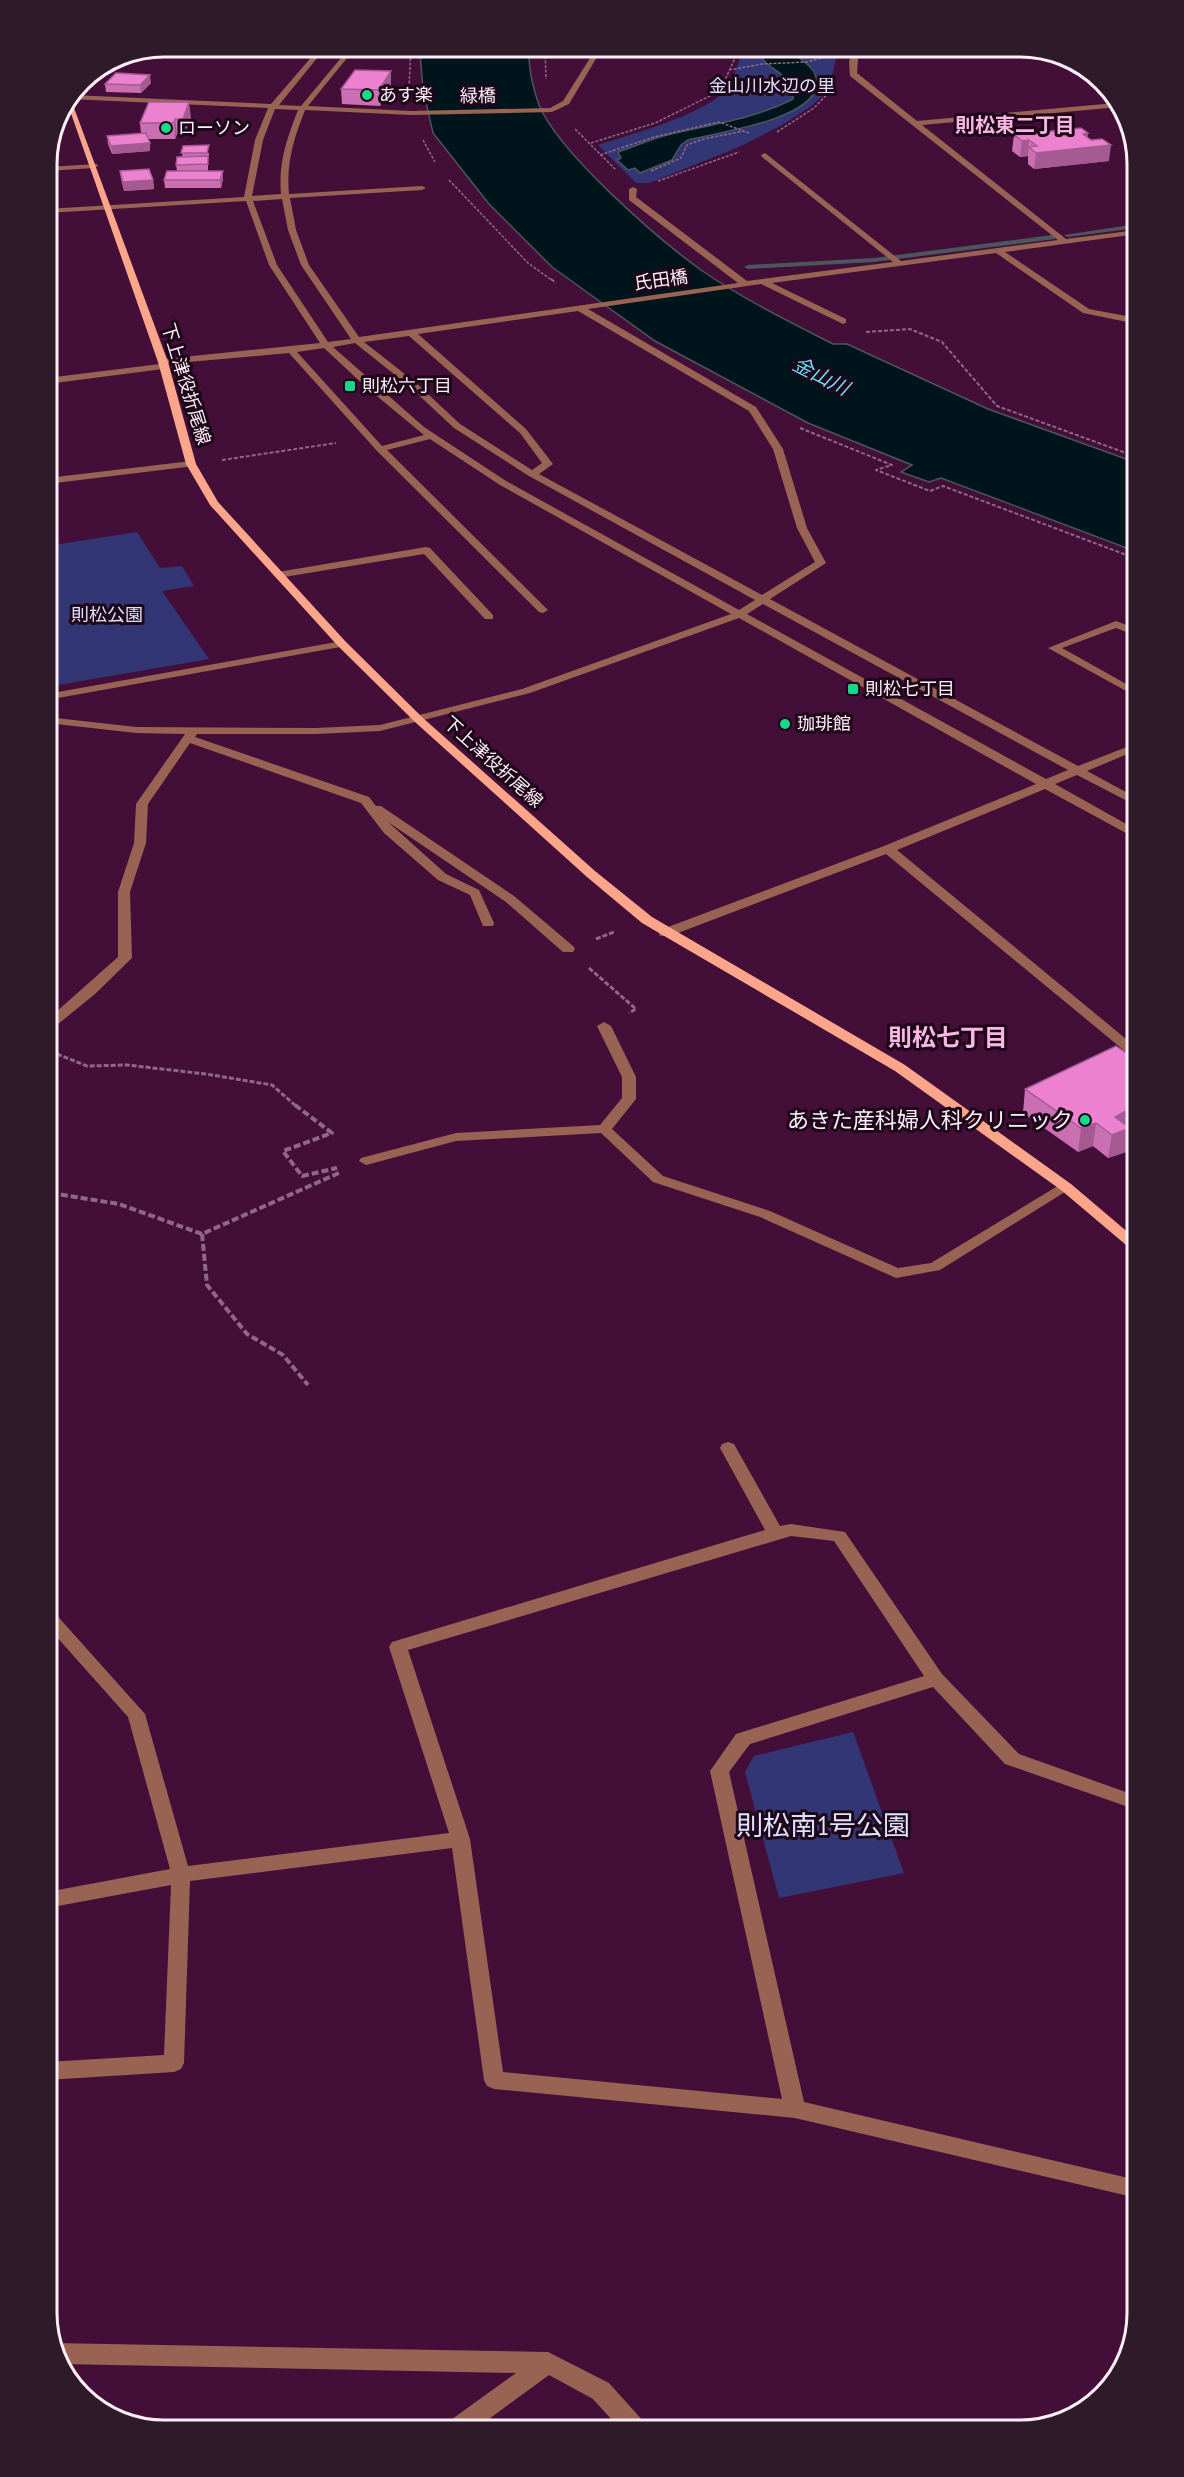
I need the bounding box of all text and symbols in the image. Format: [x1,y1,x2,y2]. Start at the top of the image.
park label: 金山川水辺の里 [709,74,835,97]
place label: あす楽 [379,83,433,106]
street label: 緑橋 [460,84,496,107]
marker: あす楽 [360,88,374,102]
district label: 則松東二丁目 [955,112,1075,138]
place label: ローソン [178,116,250,139]
marker: ローソン [159,121,173,135]
street label: 氏田橋 [633,264,689,295]
street label: 下上津役折尾線 [157,320,216,447]
water label: 金山川 [788,351,855,402]
place label: 則松六丁目 [362,374,452,397]
marker: 則松六丁目 [343,379,357,393]
park label: 則松公園 [71,603,143,626]
place label: 則松七丁目 [865,677,955,700]
marker: 則松七丁目 [846,682,860,696]
street label: 下上津役折尾線 [439,711,548,812]
place label: 珈琲館 [797,712,851,735]
marker: 珈琲館 [778,717,792,731]
district label: 則松七丁目 [888,1022,1008,1053]
place label: あきた産科婦人科クリニック [787,1106,1073,1134]
marker: あきた産科婦人科クリニック [1078,1113,1092,1127]
park label: 則松南1号公園 [736,1808,910,1842]

